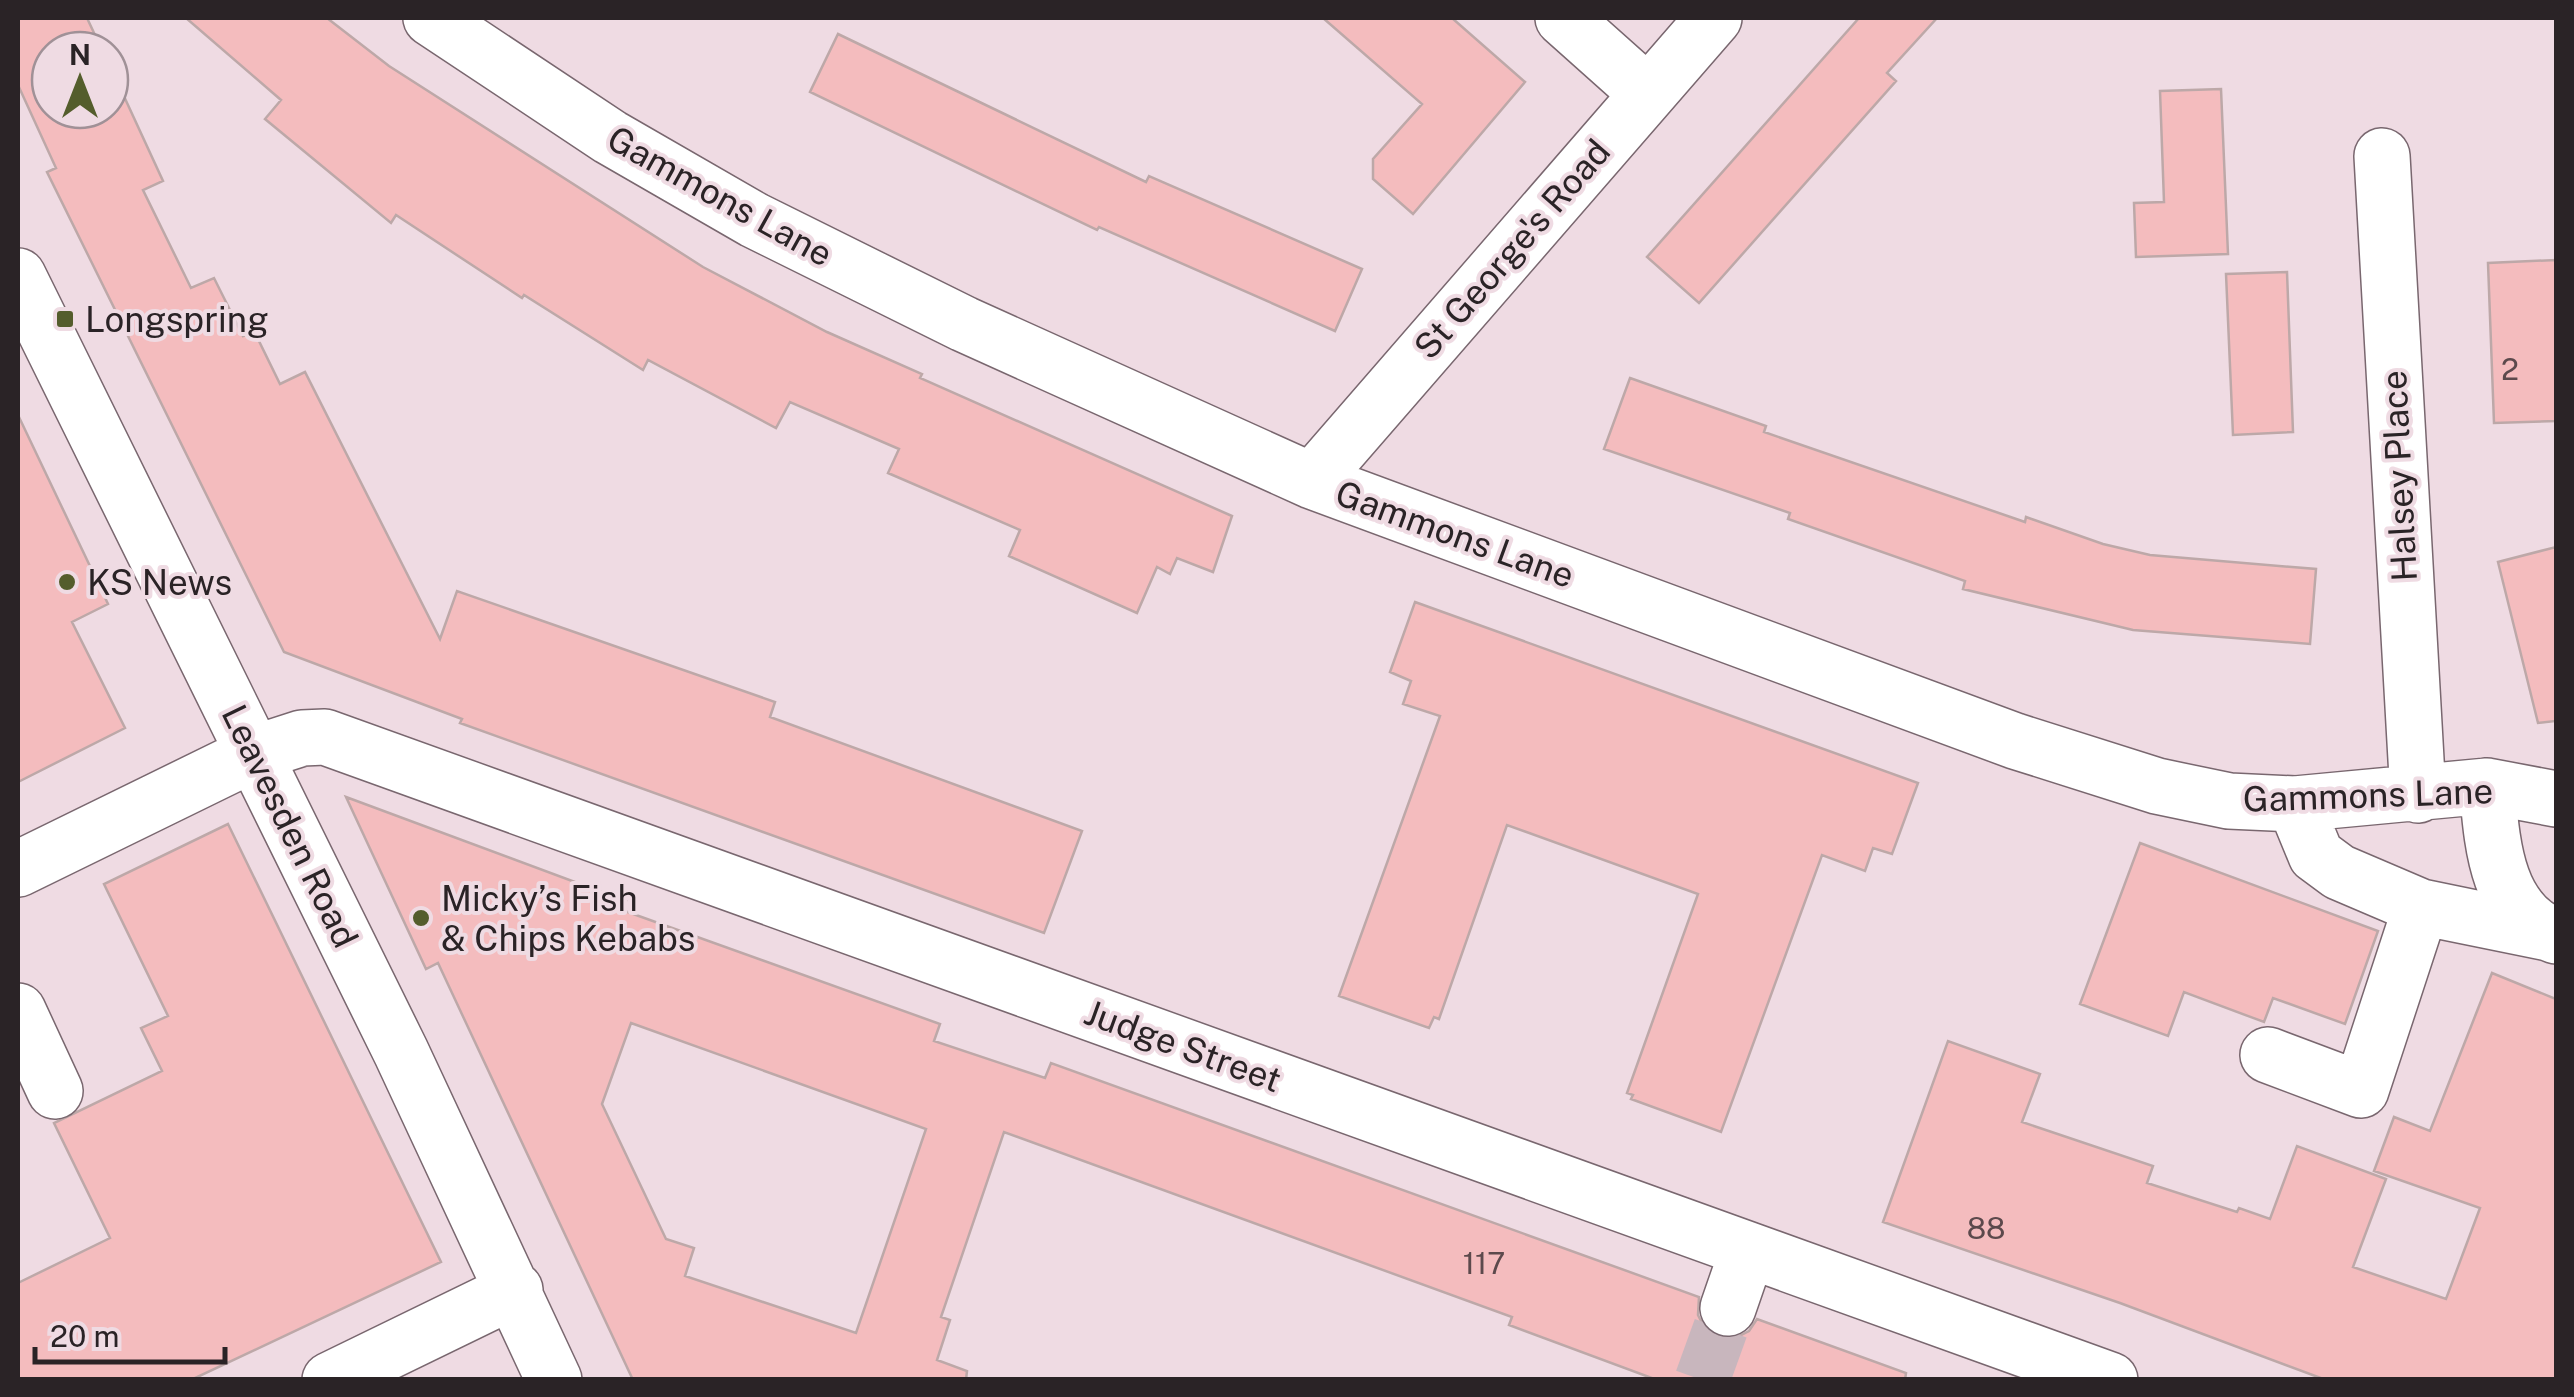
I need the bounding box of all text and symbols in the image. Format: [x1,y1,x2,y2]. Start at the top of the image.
north arrow [30,30,130,130]
text: N [69,38,91,71]
street label: Gammons Lane [601,117,839,275]
street label: St George's Road [1406,131,1618,367]
place label: Longspring [85,299,269,340]
marker: Longspring [54,308,76,330]
house number: 2 [2501,351,2519,387]
street label: Halsey Place [2373,369,2425,583]
street label: Gammons Lane [1330,472,1580,596]
place label: KS News [87,562,232,603]
marker: KS News [56,571,78,593]
street label: Leavesden Road [214,698,366,954]
street label: Gammons Lane [2242,770,2494,820]
place label: Micky’s Fish & Chips Kebabs [441,878,695,959]
marker: Micky’s Fish & Chips Kebabs [410,907,432,929]
street label: Judge Street [1079,991,1287,1101]
house number: 88 [1967,1210,2005,1246]
house number: 117 [1463,1245,1505,1281]
scale bar [35,1302,225,1364]
text: 20 m [50,1318,119,1354]

